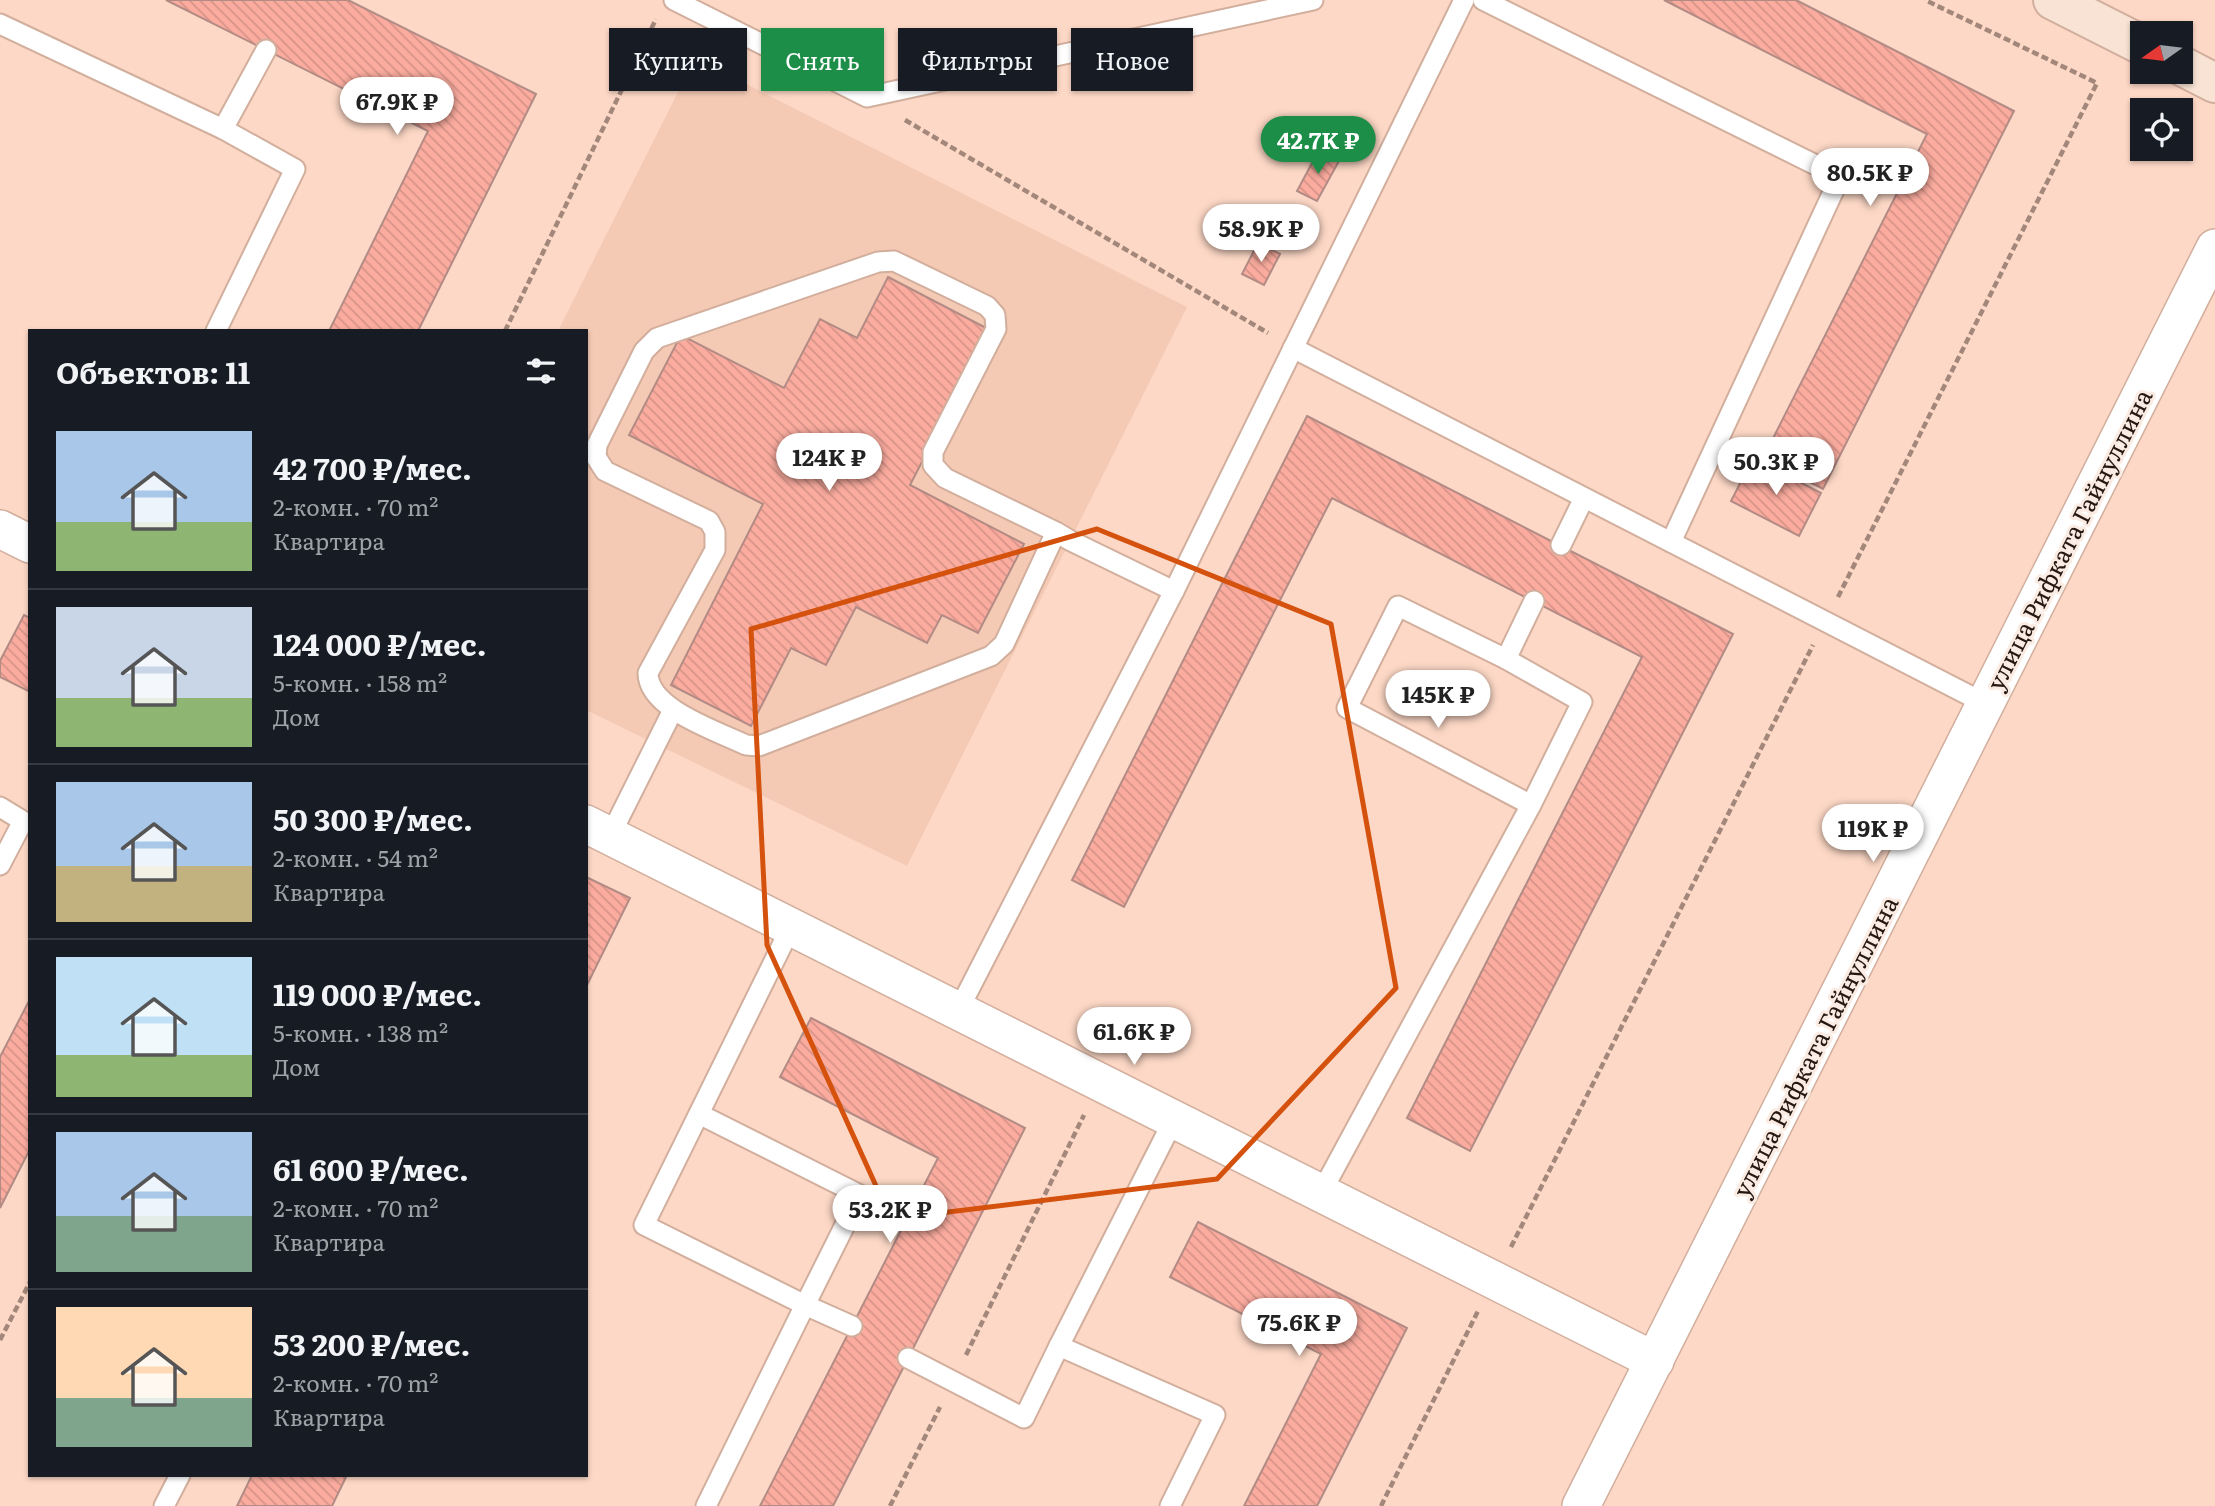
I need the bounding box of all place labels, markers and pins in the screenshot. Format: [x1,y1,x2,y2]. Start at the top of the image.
pin: 67.9K ₽ [332,78,462,137]
pin: 42.7K ₽ [1253,116,1383,176]
pin: 80.5K ₽ [1805,148,1935,208]
pin: 58.9K ₽ [1196,204,1326,264]
pin: 124K ₽ [772,434,886,493]
pin: 50.3K ₽ [1711,438,1841,497]
pin: 145K ₽ [1381,670,1495,730]
pin: 119K ₽ [1816,804,1930,864]
pin: 61.6K ₽ [1069,1007,1199,1067]
pin: 53.2K ₽ [825,1186,955,1245]
pin: 75.6K ₽ [1234,1298,1364,1358]

